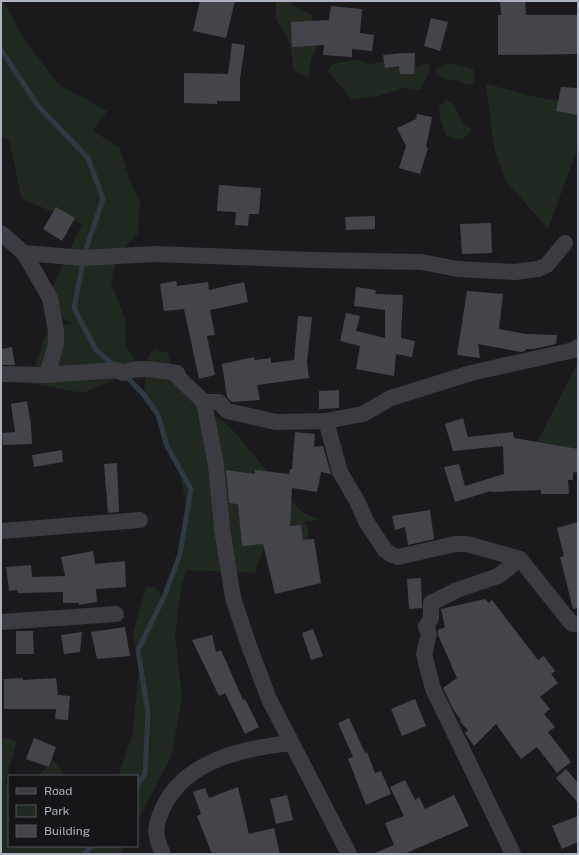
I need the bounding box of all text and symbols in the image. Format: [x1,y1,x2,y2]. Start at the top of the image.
legend [8,775,138,847]
text: Road [44,784,72,798]
text: Park [44,804,70,818]
text: Building [44,824,90,838]

